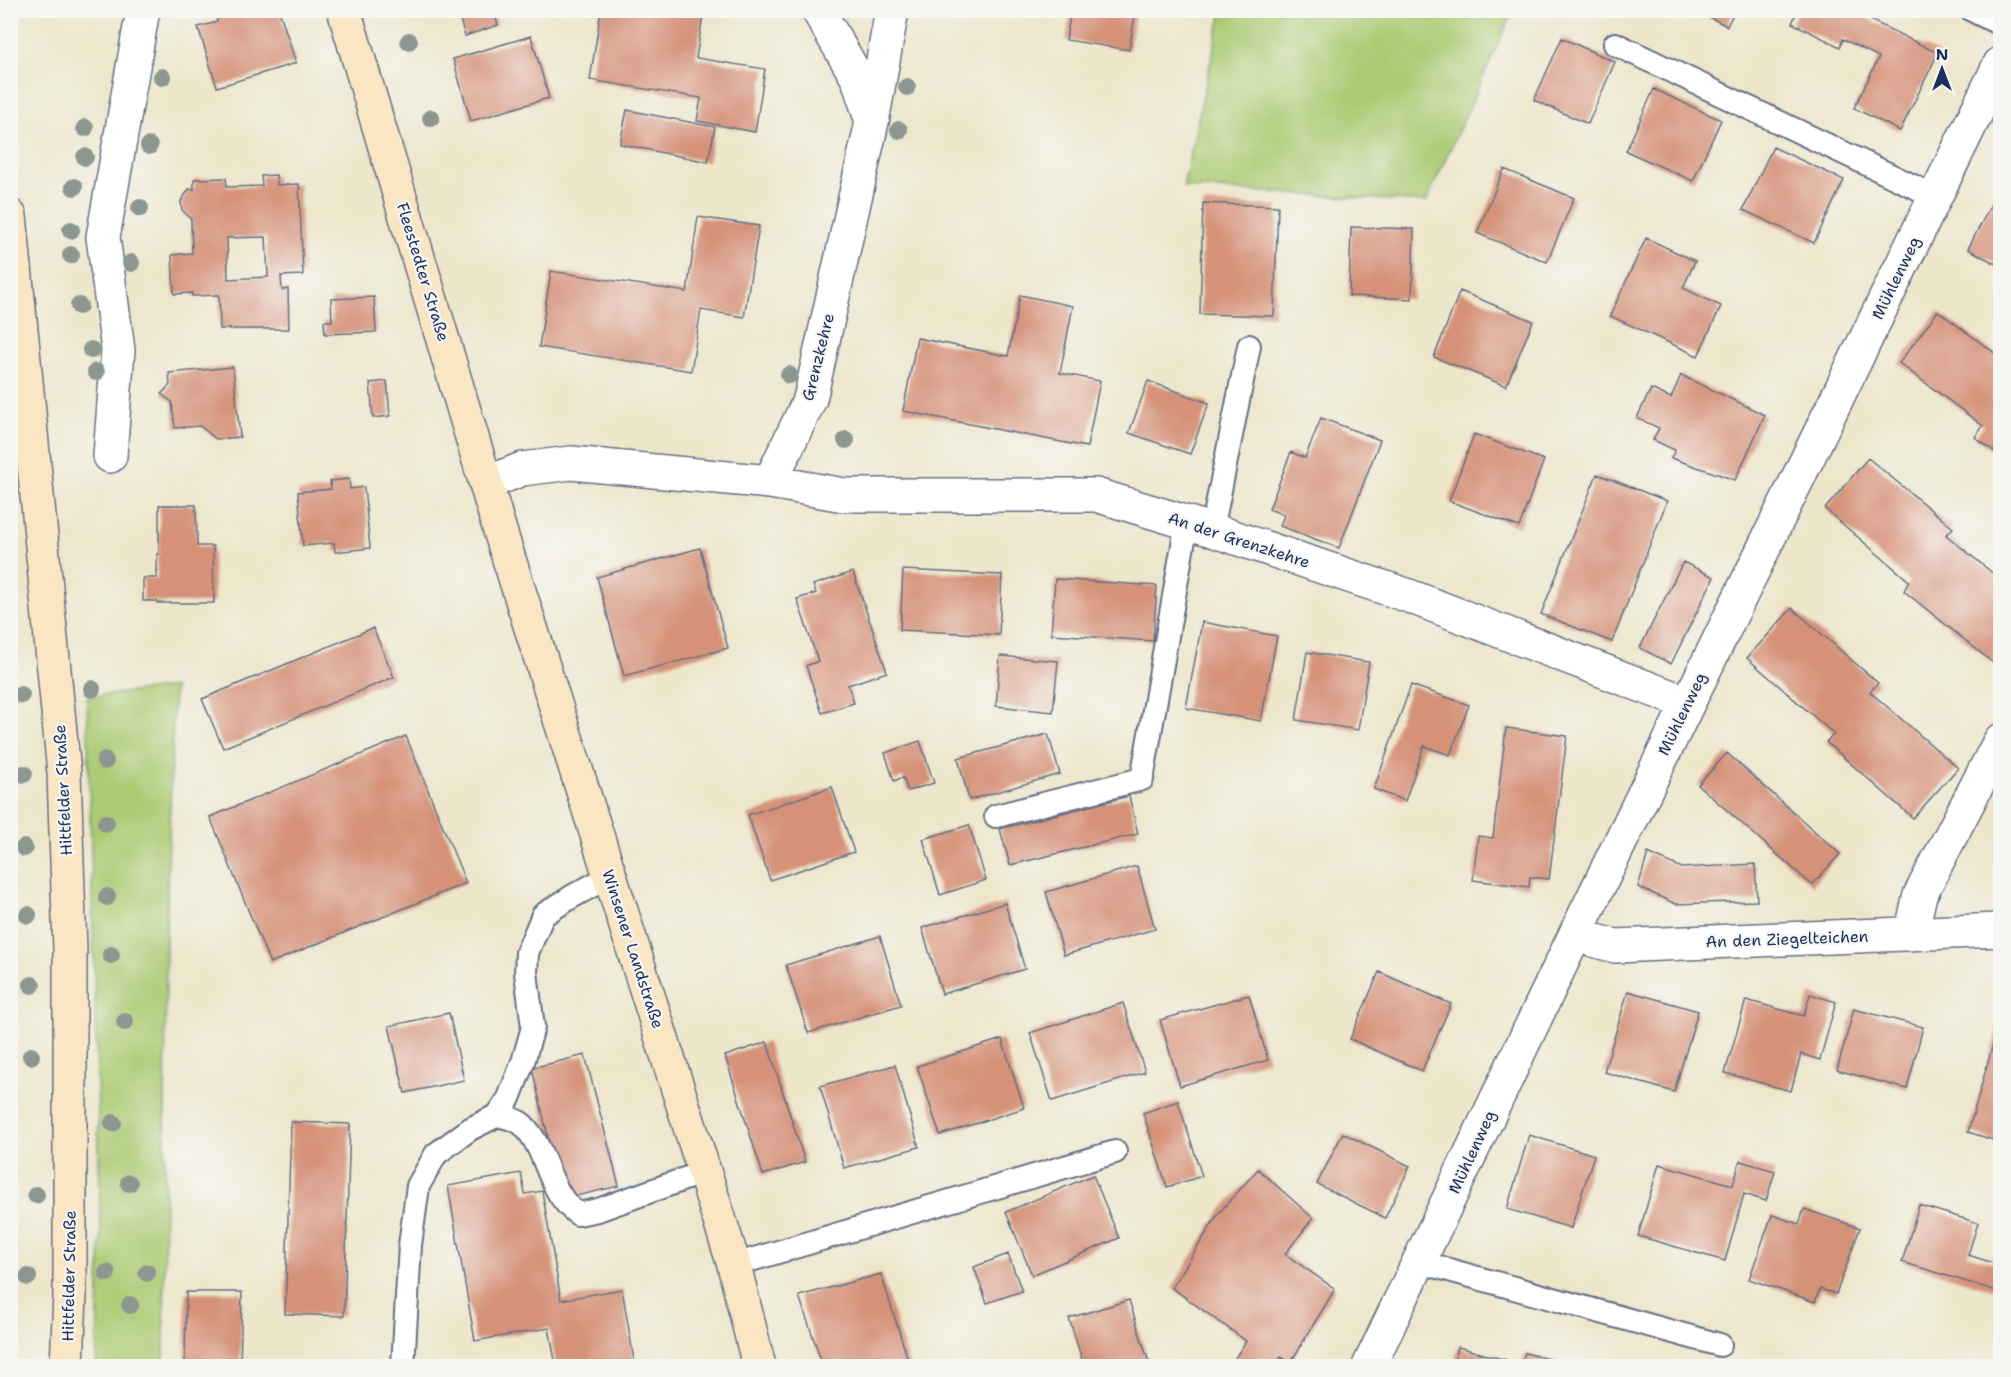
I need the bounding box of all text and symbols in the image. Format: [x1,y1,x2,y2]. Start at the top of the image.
north arrow [1912,39,1972,99]
text: N [1936,44,1948,65]
street label: Fleestedter Straße [392,200,454,344]
street label: Mühlenweg [1867,233,1925,323]
street label: Grenzkehre [797,311,839,403]
street label: An der Grenzkehre [1165,507,1313,573]
street label: Mühlenweg [1653,669,1711,759]
street label: Hittfelder Straße [49,724,77,856]
street label: Winsener Landstraße [597,867,669,1031]
street label: An den Ziegelteichen [1705,926,1869,952]
street label: Mühlenweg [1443,1107,1501,1197]
street label: Hittfelder Straße [57,1210,81,1342]

